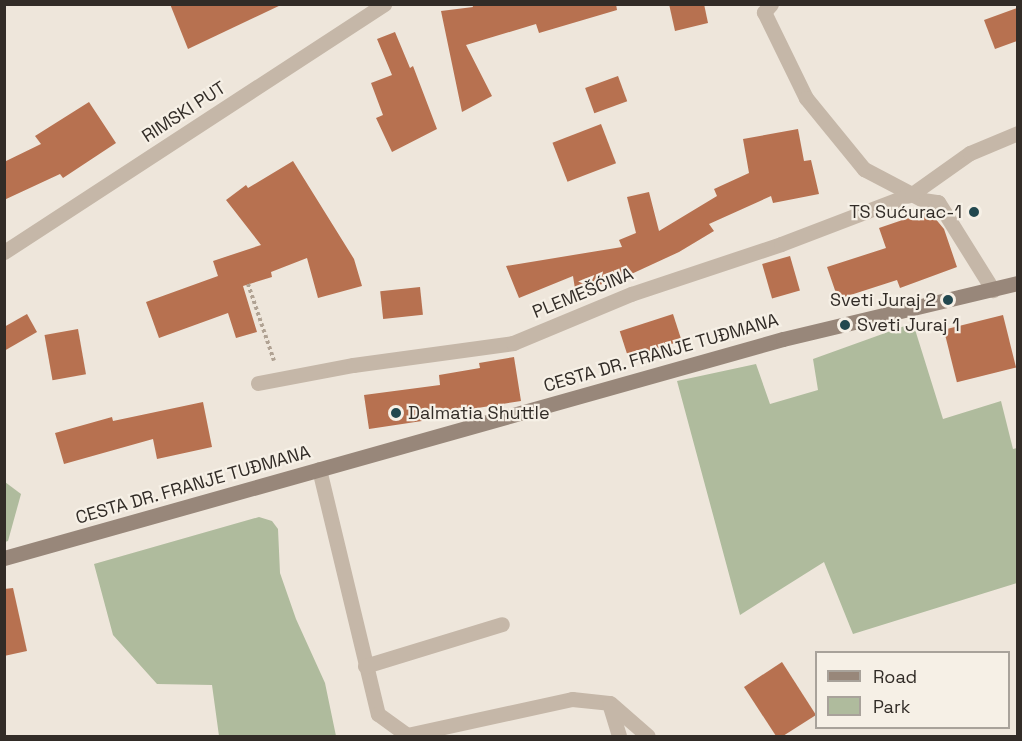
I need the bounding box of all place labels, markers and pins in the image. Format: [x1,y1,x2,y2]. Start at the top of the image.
place label: TS Sućurac-1 [849,201,962,223]
marker: TS Sućurac-1 [967,205,981,219]
place label: Sveti Juraj 2 [830,289,936,311]
marker: Sveti Juraj 2 [941,293,955,307]
place label: Sveti Juraj 1 [857,314,960,336]
marker: Sveti Juraj 1 [838,318,852,332]
place label: Dalmatia Shuttle [408,402,550,424]
marker: Dalmatia Shuttle [389,406,403,420]

